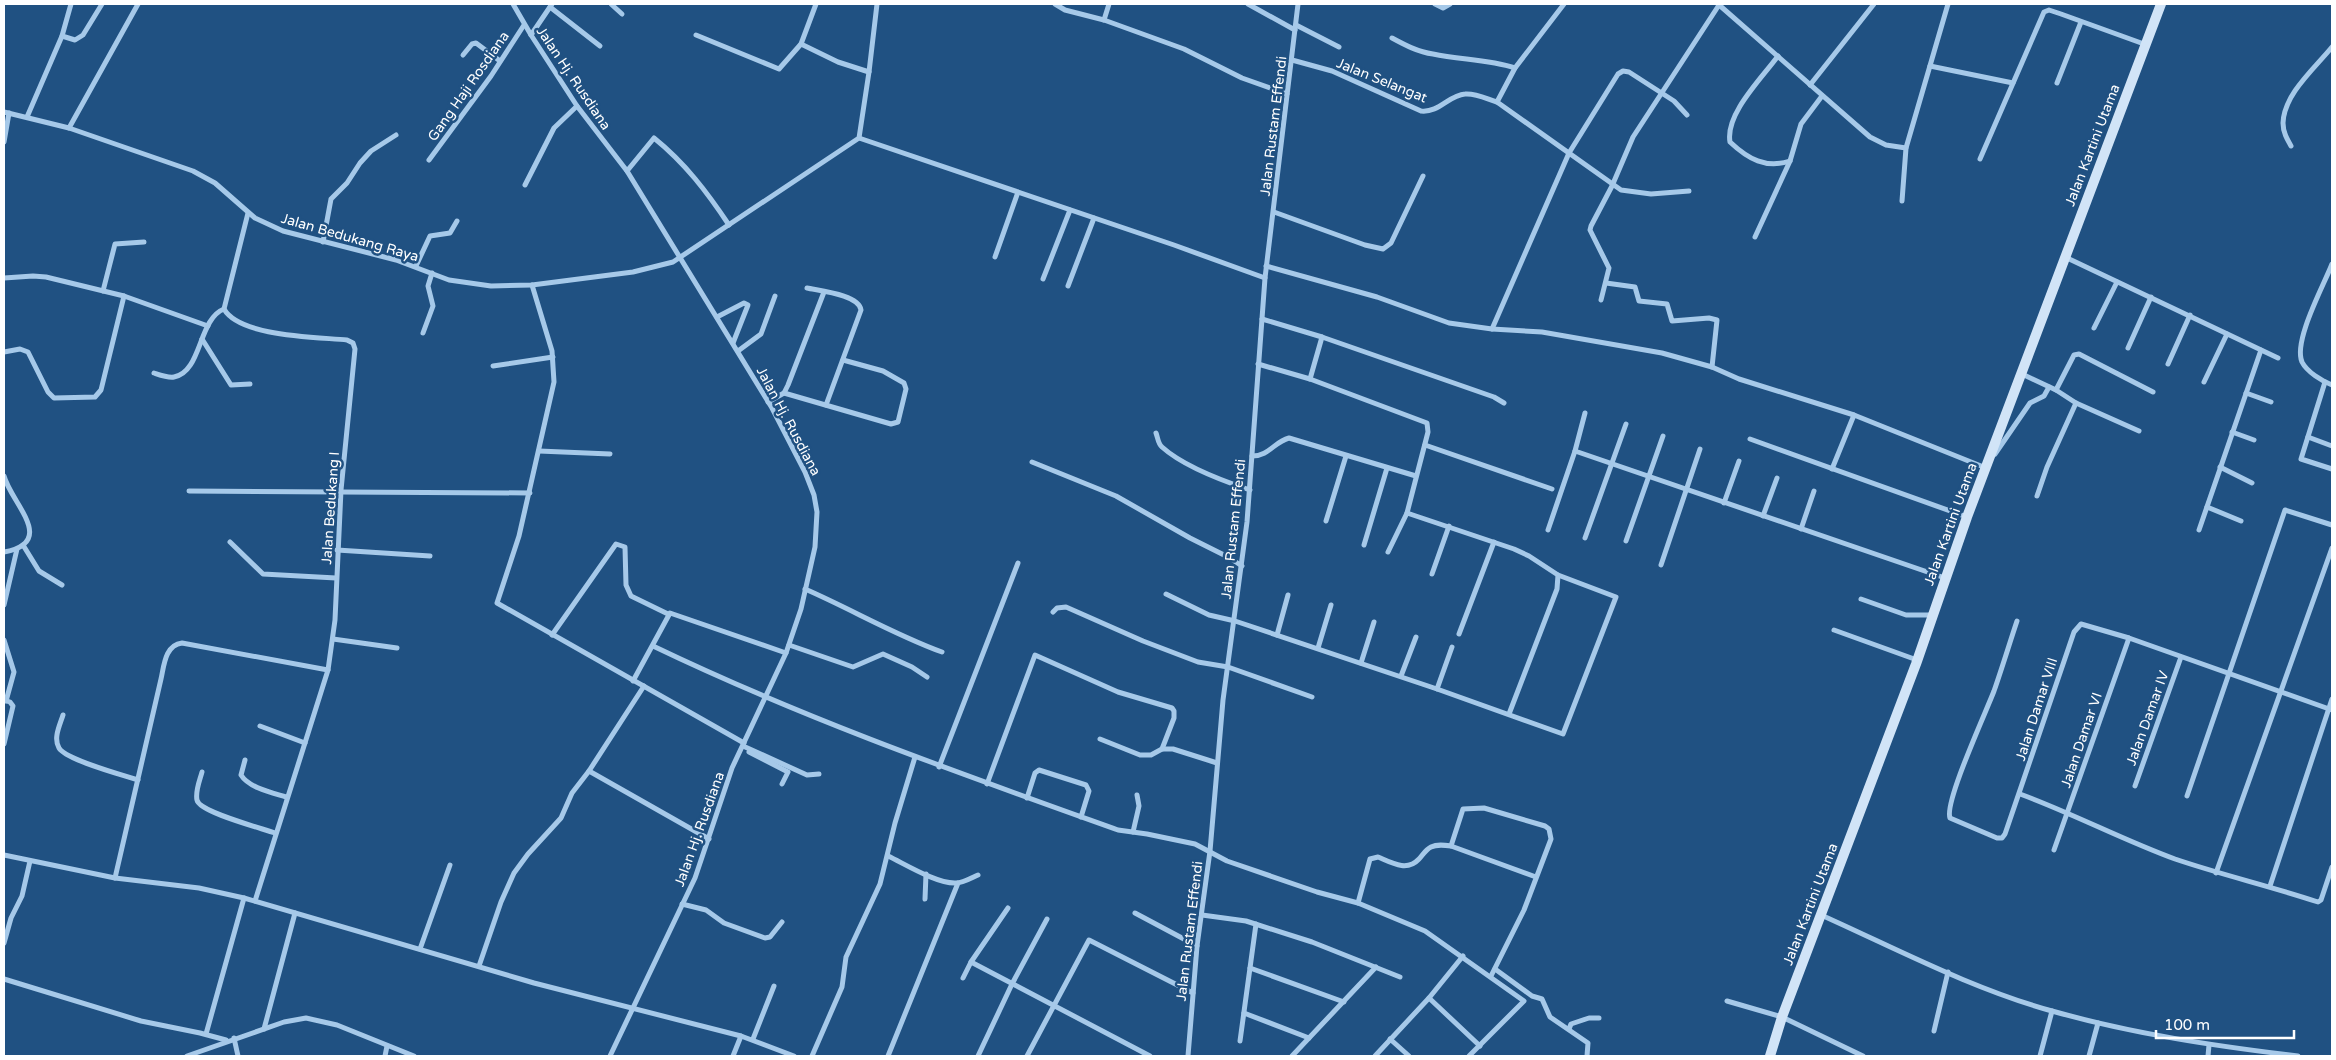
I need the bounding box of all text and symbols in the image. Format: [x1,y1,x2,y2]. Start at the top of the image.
street label: Jalan Hj. Rusdiana [533,23,614,133]
street label: Gang Haji Rosdiana [424,28,513,145]
street label: Jalan Rustam Effendi [1256,55,1291,197]
street label: Jalan Selangat [1334,55,1430,107]
street label: Jalan Kartini Utama [2061,82,2124,209]
street label: Jalan Bedukang Raya [279,210,421,265]
street label: Jalan Hj. Rusdiana [753,364,824,479]
street label: Jalan Bedukang I [318,451,343,565]
street label: Jalan Rustam Effendi [1218,458,1249,600]
street label: Jalan Kartini Utama [1920,460,1981,588]
street label: Jalan Damar VIII [2012,655,2061,763]
street label: Jalan Damar IV [2122,668,2173,768]
street label: Jalan Damar VI [2057,690,2106,790]
street label: Jalan Hj. Rusdiana [671,769,728,889]
street label: Jalan Kartini Utama [1779,841,1842,968]
street label: Jalan Rustam Effendi [1172,860,1207,1002]
scale bar [2156,1008,2294,1040]
text: 100 m [2164,1016,2210,1034]

